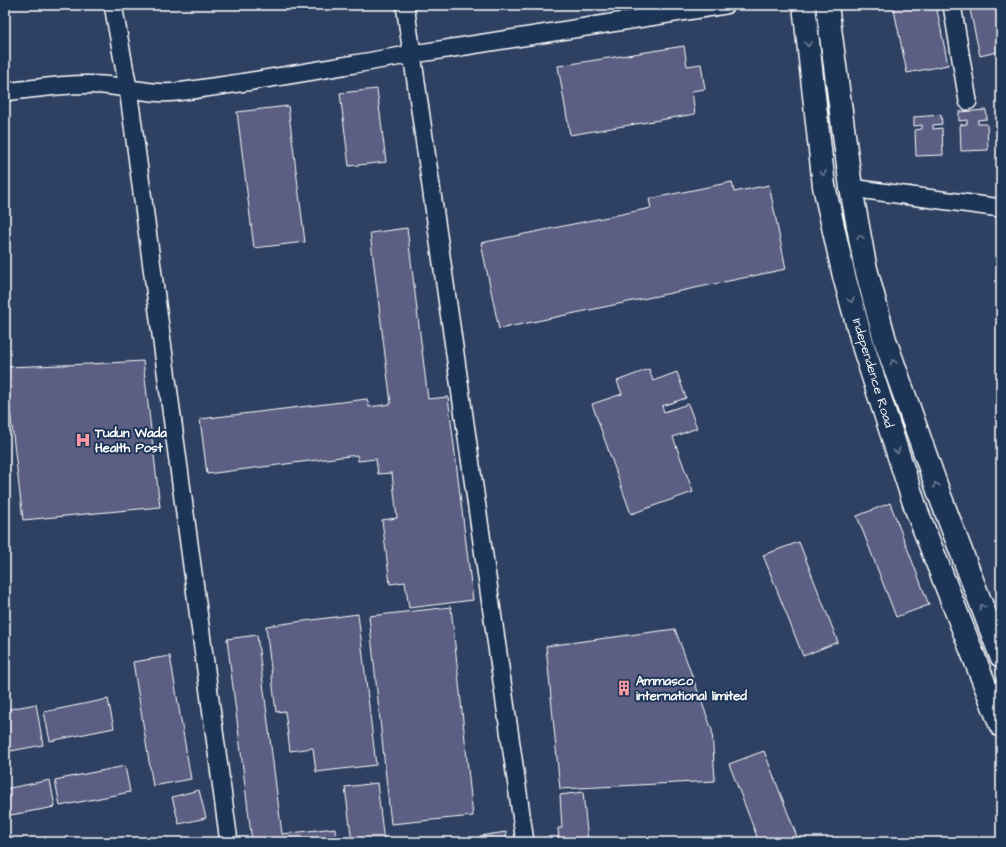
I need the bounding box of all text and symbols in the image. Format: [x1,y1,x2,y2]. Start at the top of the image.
one-way arrow [803,41,812,47]
one-way arrow [818,170,827,176]
one-way arrow [856,234,865,240]
one-way arrow [846,297,854,303]
street label: Independence Road [848,316,898,430]
one-way arrow [889,359,898,366]
place label: Tudun Wada Health Post [94,424,167,457]
hospital icon: Tudun Wada Health Post [74,431,92,449]
one-way arrow [892,447,901,454]
one-way arrow [932,482,941,489]
one-way arrow [979,603,987,610]
place label: Ammasco international limited [636,672,747,705]
building icon: Ammasco international limited [615,679,633,697]

